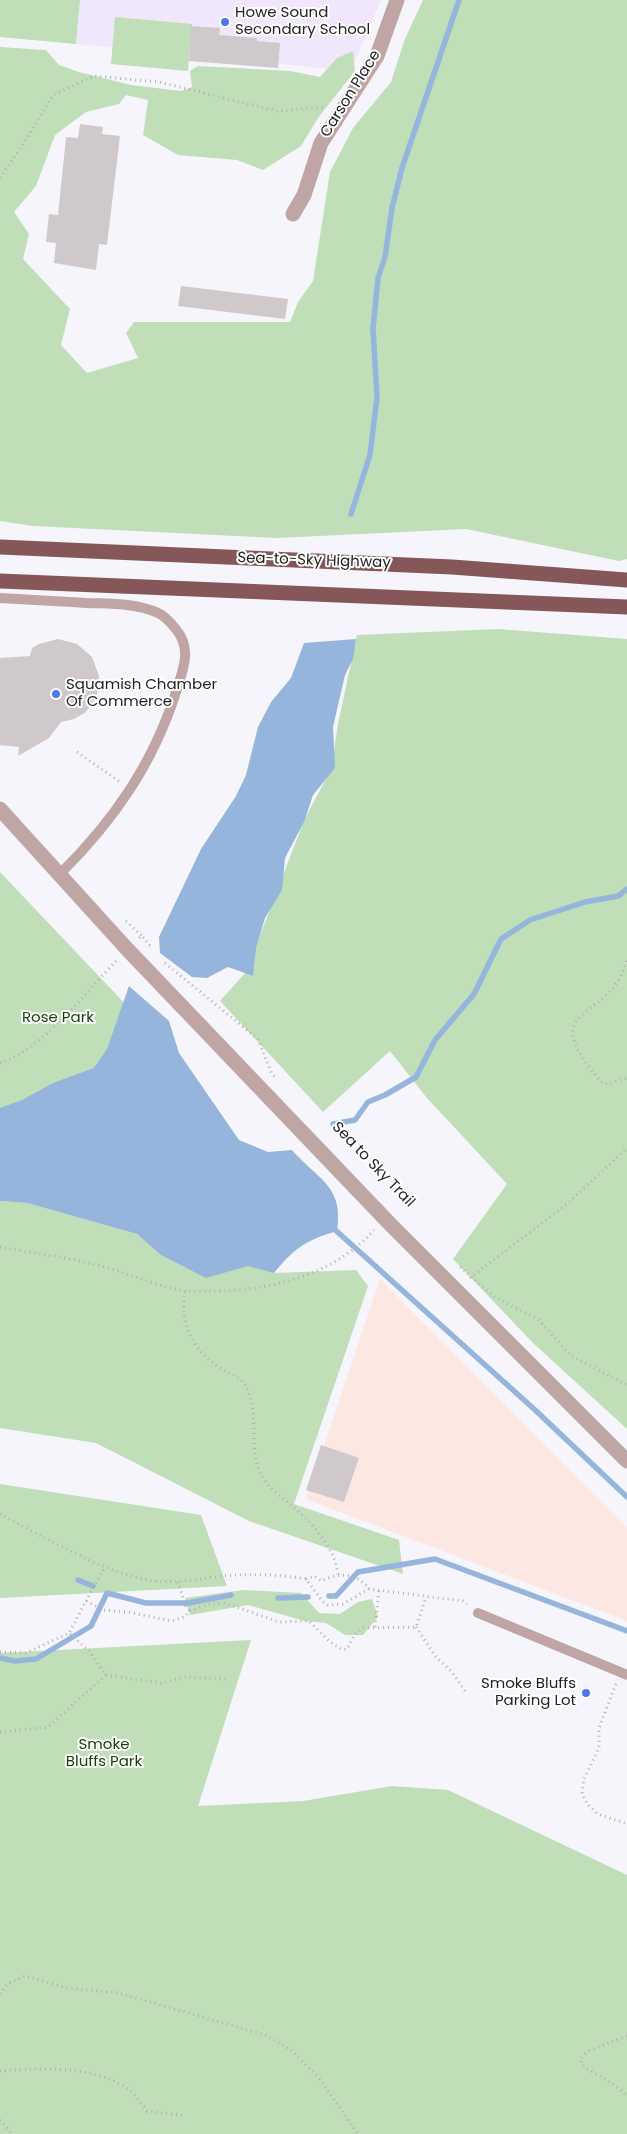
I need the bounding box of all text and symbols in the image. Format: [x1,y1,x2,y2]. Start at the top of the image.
place label: Howe Sound Secondary School [235,4,370,39]
marker: Howe Sound Secondary School [219,16,231,28]
street label: Carson Place [317,47,385,141]
street label: Sea-to-Sky Highway [237,549,391,573]
place label: Squamish Chamber Of Commerce [66,676,217,711]
marker: Squamish Chamber Of Commerce [50,688,62,700]
park label: Rose Park [22,1009,94,1027]
street label: Sea to Sky Trail [328,1119,418,1211]
place label: Smoke Bluffs Parking Lot [481,1675,576,1710]
marker: Smoke Bluffs Parking Lot [580,1687,592,1699]
park label: Smoke Bluffs Park [66,1736,142,1771]

